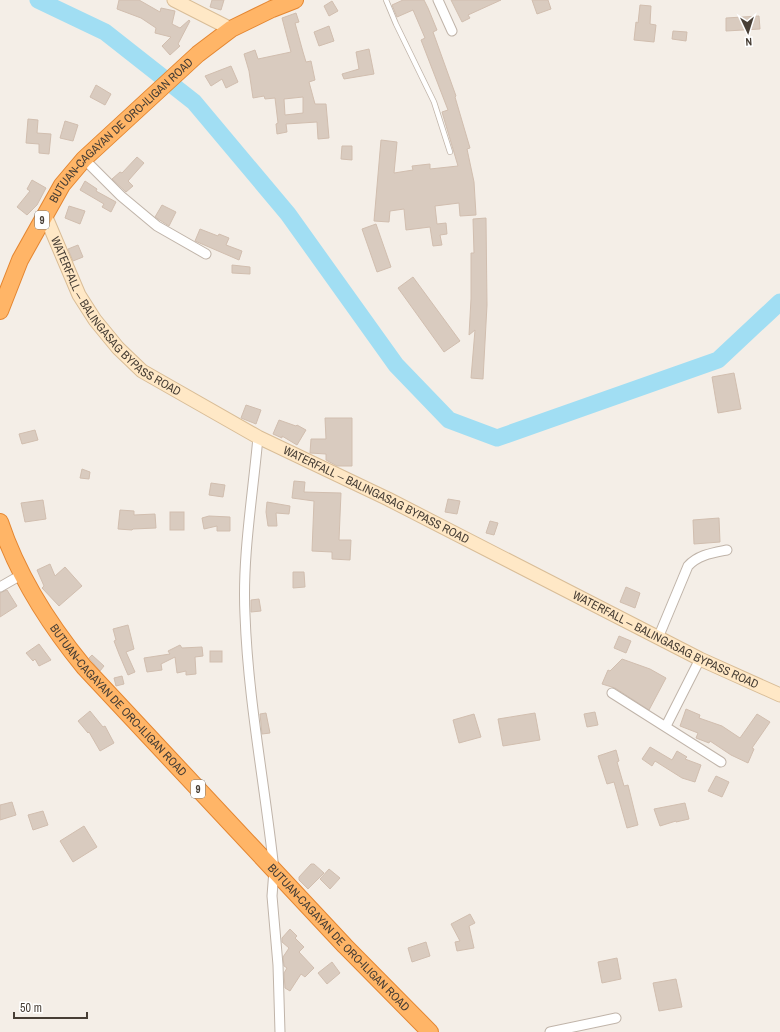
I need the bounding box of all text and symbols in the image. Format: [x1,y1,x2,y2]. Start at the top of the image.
north arrow [728,12,768,52]
text: N [745,35,752,49]
street label: BUTUAN-CAGAYAN DE ORO-ILIGAN ROAD [46,54,197,206]
road number: 9 [35,211,49,229]
street label: WATERFALL ‒ BALINGASAG BYPASS ROAD [47,234,184,400]
street label: WATERFALL ‒ BALINGASAG BYPASS ROAD [280,442,472,547]
street label: WATERFALL ‒ BALINGASAG BYPASS ROAD [570,587,761,692]
street label: BUTUAN-CAGAYAN DE ORO-ILIGAN ROAD [46,621,190,780]
road number: 9 [191,780,205,798]
street label: BUTUAN-CAGAYAN DE ORO-ILIGAN ROAD [264,860,413,1015]
scale bar [14,994,87,1020]
text: 50 m [20,1000,42,1016]

